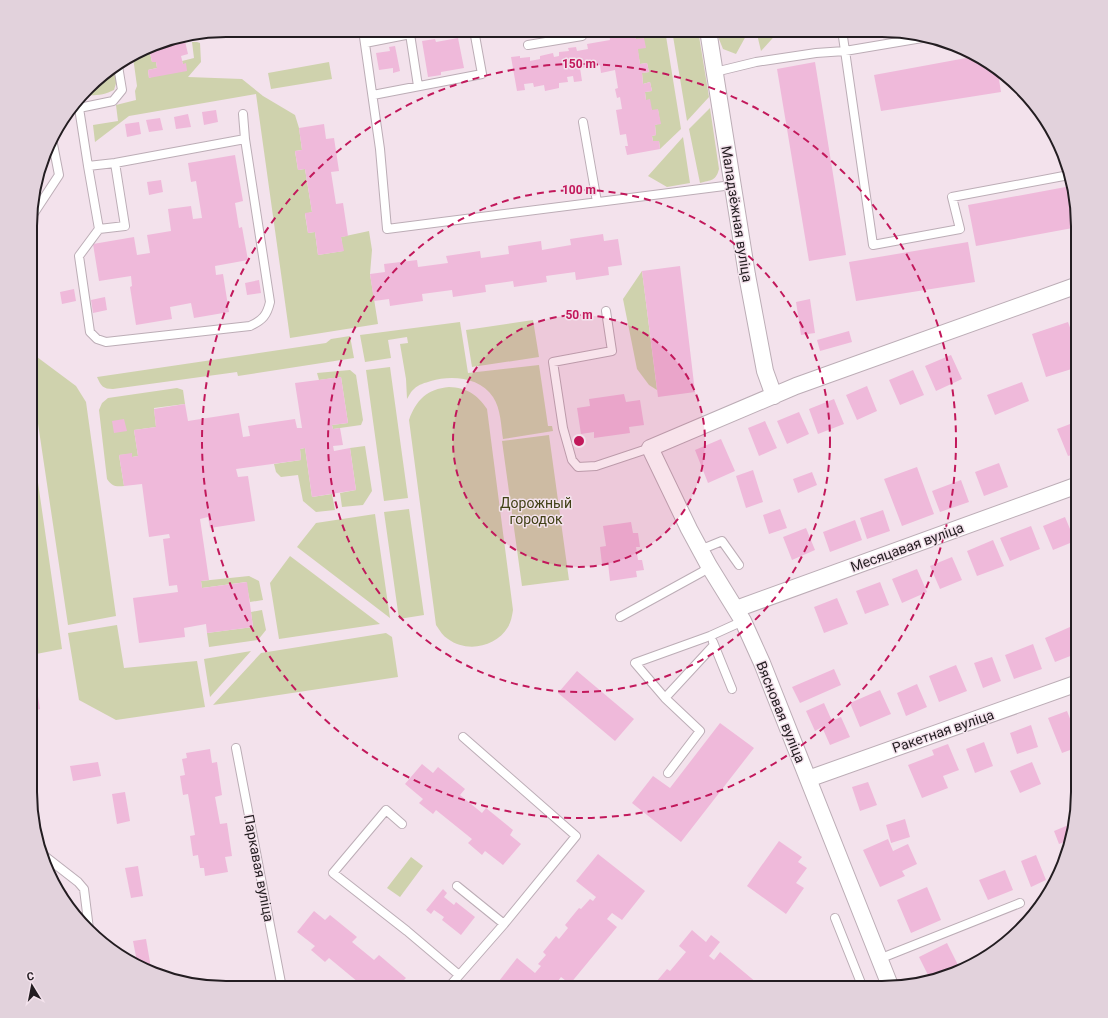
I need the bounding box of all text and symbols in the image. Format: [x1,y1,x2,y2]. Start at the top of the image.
text: 150 m [562,57,596,71]
street label: Маладзёжная вуліца [718,145,756,283]
text: 100 m [562,183,596,197]
text: 50 m [565,308,593,322]
centre of rings [572,434,586,448]
park label: Дорожный городок [500,495,572,527]
street label: Месяцавая вуліца [848,519,966,575]
street label: Вясновая вуліца [753,659,809,765]
street label: Ракетная вуліца [890,706,996,756]
street label: Паркавая вуліца [241,813,277,923]
north arrow [12,966,52,1006]
text: С [26,970,35,984]

